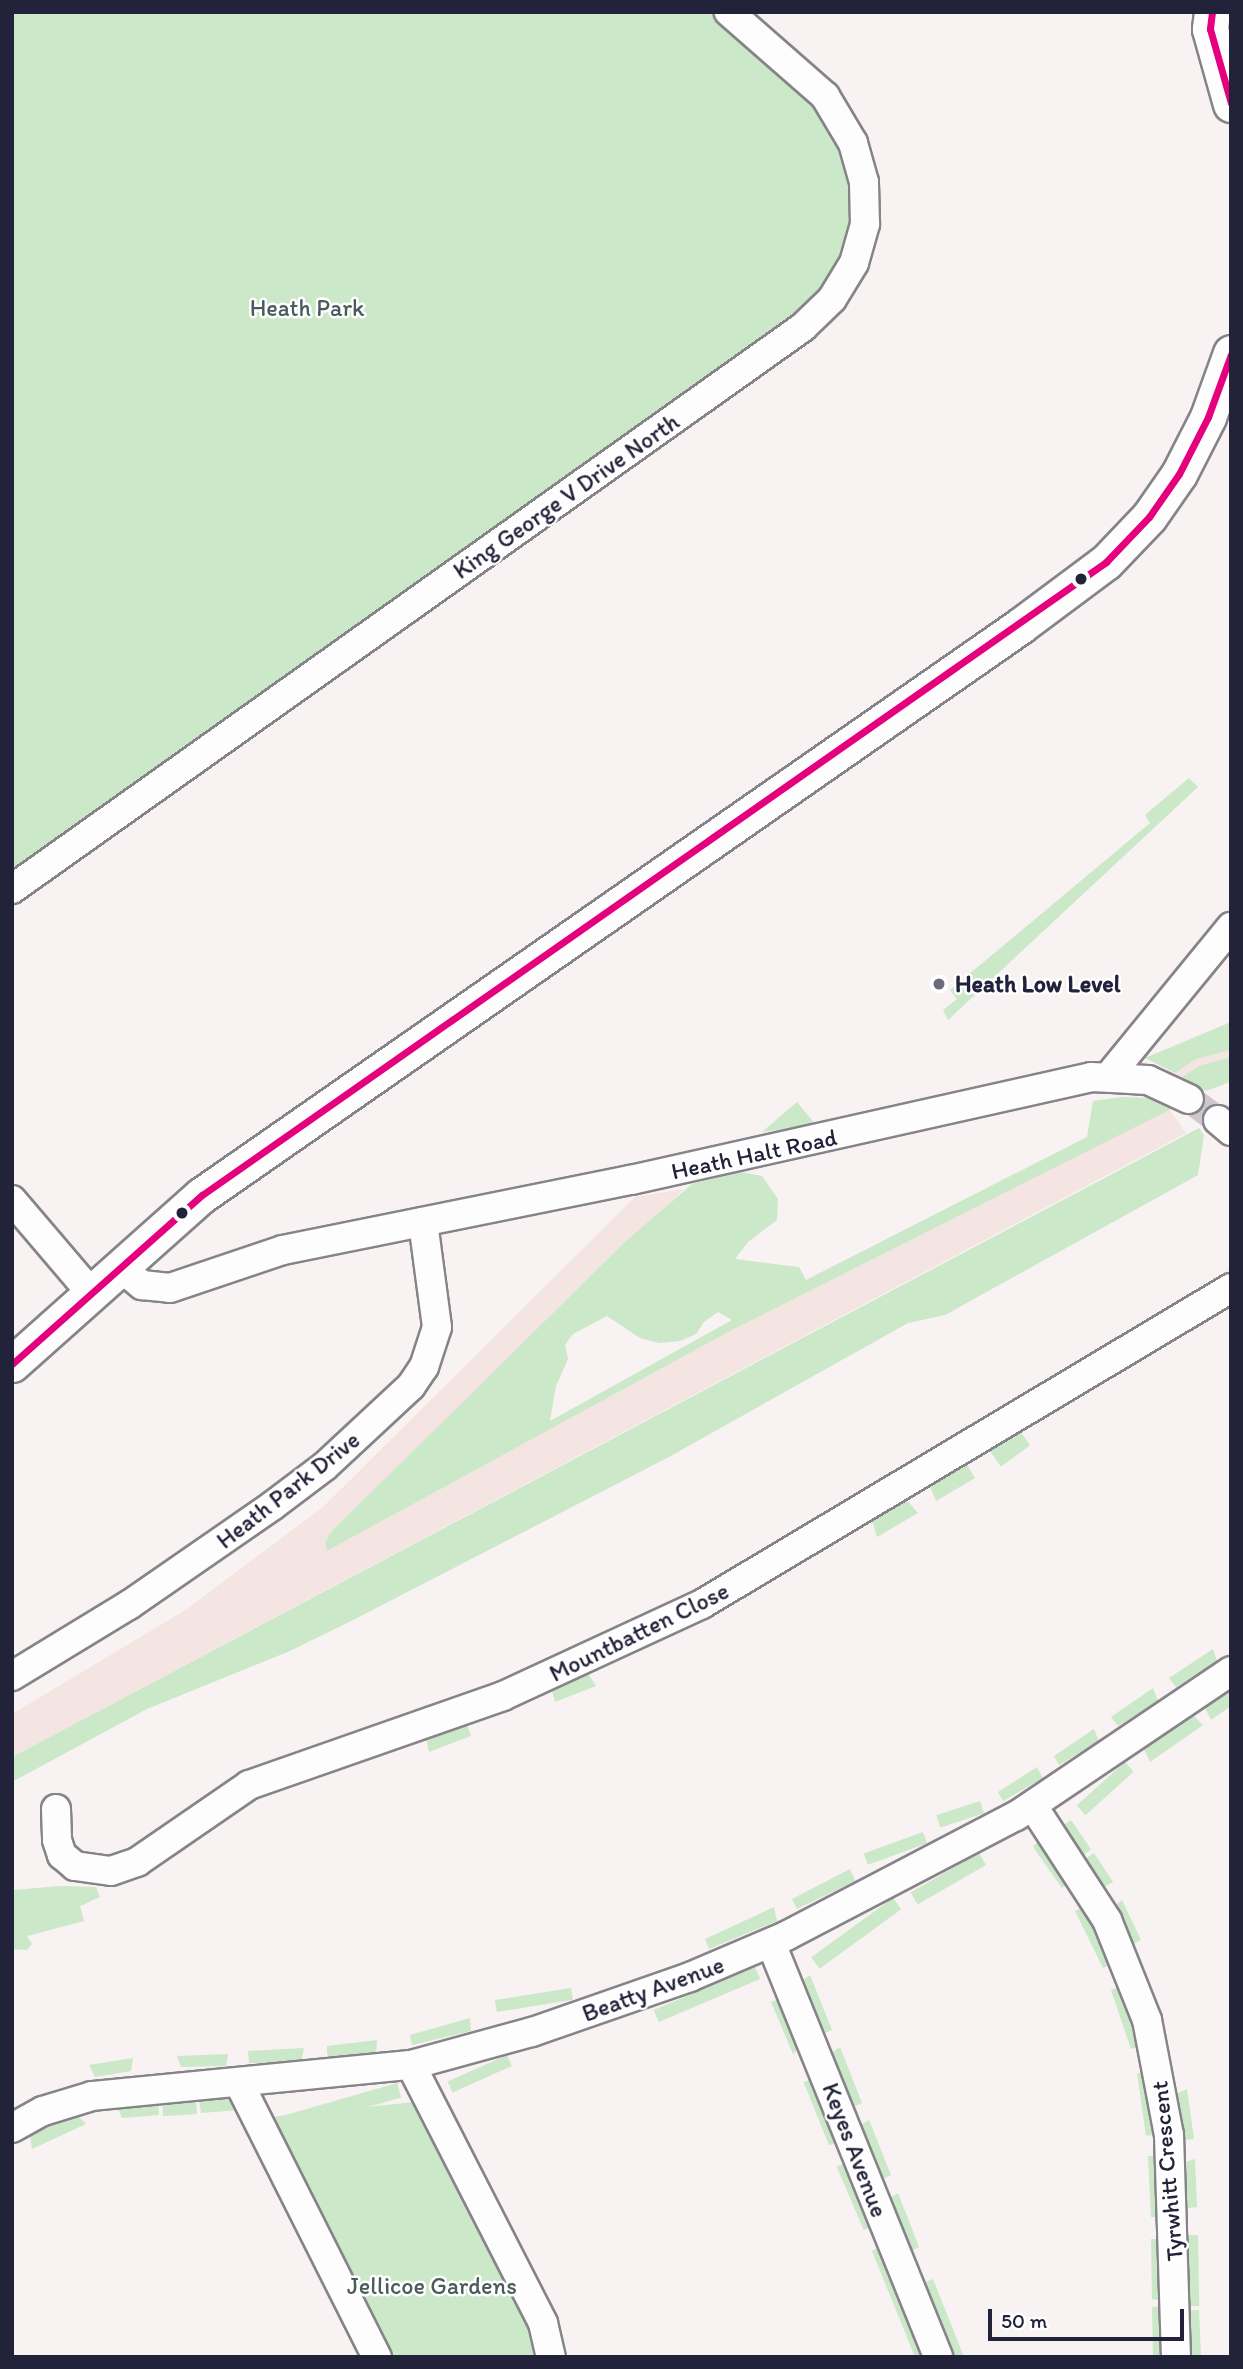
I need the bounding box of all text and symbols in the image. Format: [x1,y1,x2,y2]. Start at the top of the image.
park label: Heath Park [250,294,364,322]
street label: King George V Drive North [447,407,685,585]
unlabelled marker [1074,572,1088,586]
place label: Heath Low Level [955,970,1121,998]
marker: Heath Low Level [929,974,949,994]
street label: Heath Halt Road [669,1122,839,1186]
unlabelled marker [175,1206,189,1220]
street label: Heath Park Drive [211,1425,365,1555]
street label: Mountbatten Close [545,1576,733,1688]
street label: Beatty Avenue [579,1950,727,2028]
street label: Keyes Avenue [816,2079,894,2221]
street label: Tyrwhitt Crescent [1145,2079,1189,2263]
park label: Jellicoe Gardens [347,2272,517,2300]
scale bar [991,2296,1187,2340]
text: 50 m [1001,2308,1047,2333]

